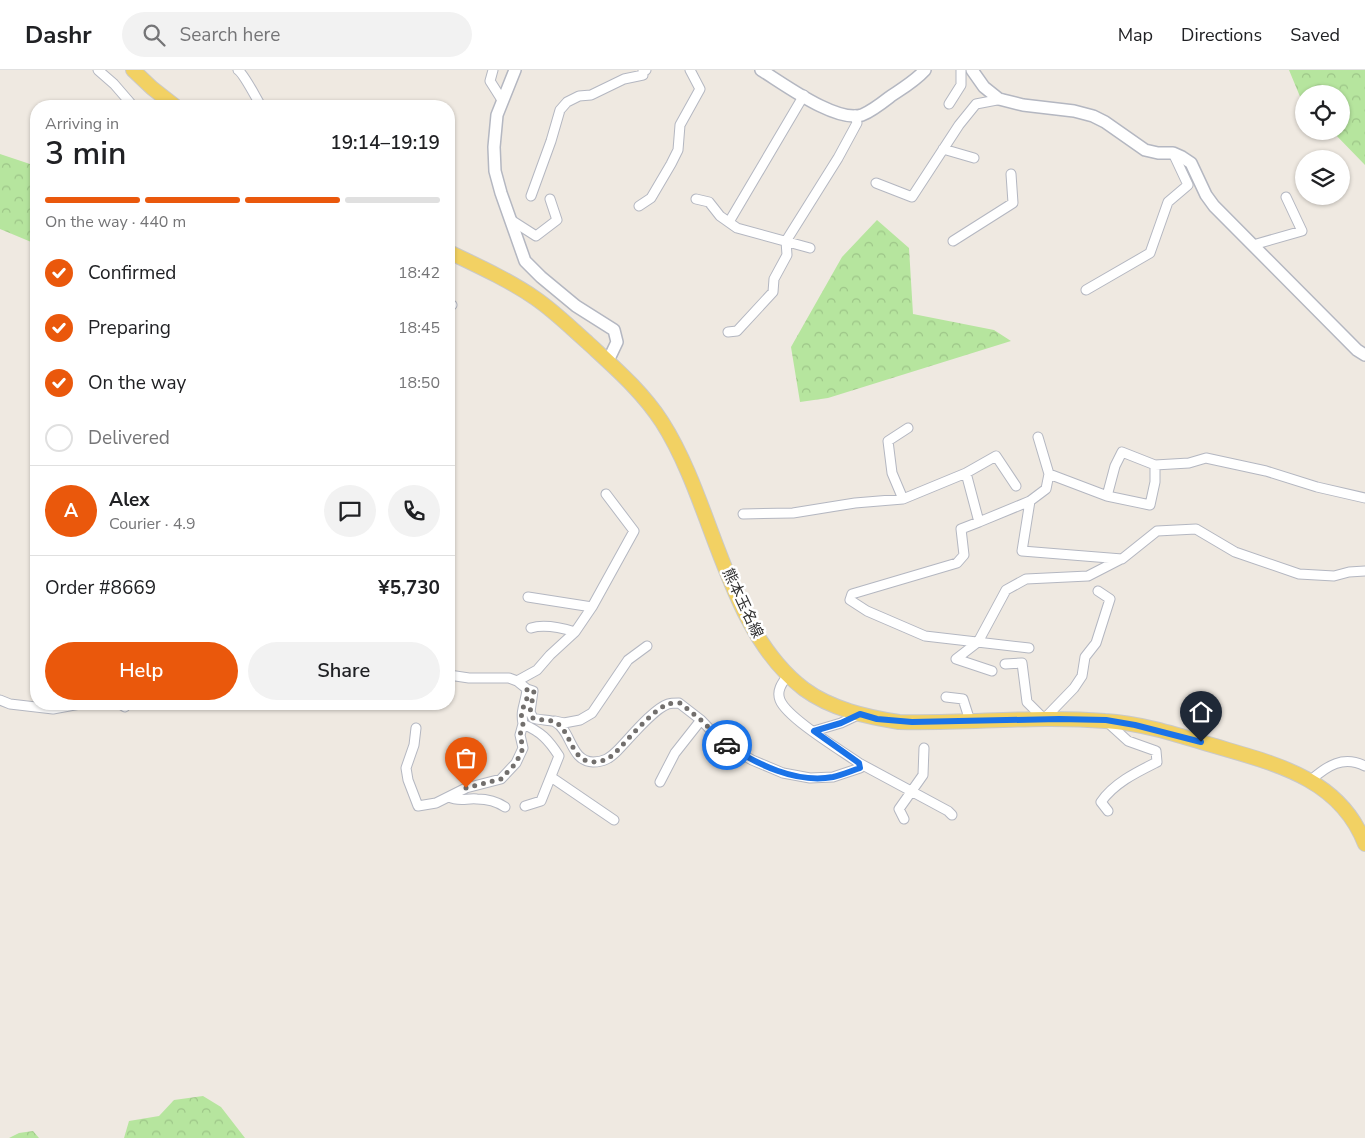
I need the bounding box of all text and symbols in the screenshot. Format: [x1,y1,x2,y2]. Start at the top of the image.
search box [122,12,472,57]
text: Dashr [25,19,92,51]
icon: search [140,21,168,49]
text: Search here [180,22,280,48]
text: Map [1118,23,1153,47]
text: Directions [1181,23,1262,47]
text: Saved [1290,23,1340,47]
map controls [1295,85,1350,205]
button: locate [1295,85,1350,140]
text: Arriving in [45,113,119,135]
text: 19:14–19:19 [330,130,440,156]
text: 3 min [45,132,127,175]
button: layers [1295,150,1350,205]
text: On the way · 440 m [45,211,186,233]
icon: check [45,259,73,287]
text: Confirmed [88,260,176,286]
text: 18:42 [398,262,440,284]
icon: check [45,314,73,342]
text: Preparing [88,315,171,341]
text: 18:45 [398,317,440,339]
icon: check [45,369,73,397]
text: On the way [88,370,186,396]
text: 18:50 [398,372,440,394]
text: Delivered [88,425,170,451]
button: chat [324,485,376,537]
button: phone [388,485,440,537]
text: Alex [109,487,150,513]
text: A [64,498,78,524]
text: Courier · 4.9 [109,513,195,535]
street label: 熊本玉名線 [718,565,768,641]
text: Order #8669 [45,575,156,601]
text: ¥5,730 [378,575,440,601]
button: Help [45,642,238,700]
button: Share [248,642,440,700]
pin [1180,691,1222,742]
icon: home [1187,698,1215,726]
courier [702,720,752,770]
icon: car [713,731,741,759]
pin [445,737,487,788]
icon: bag [452,744,480,772]

